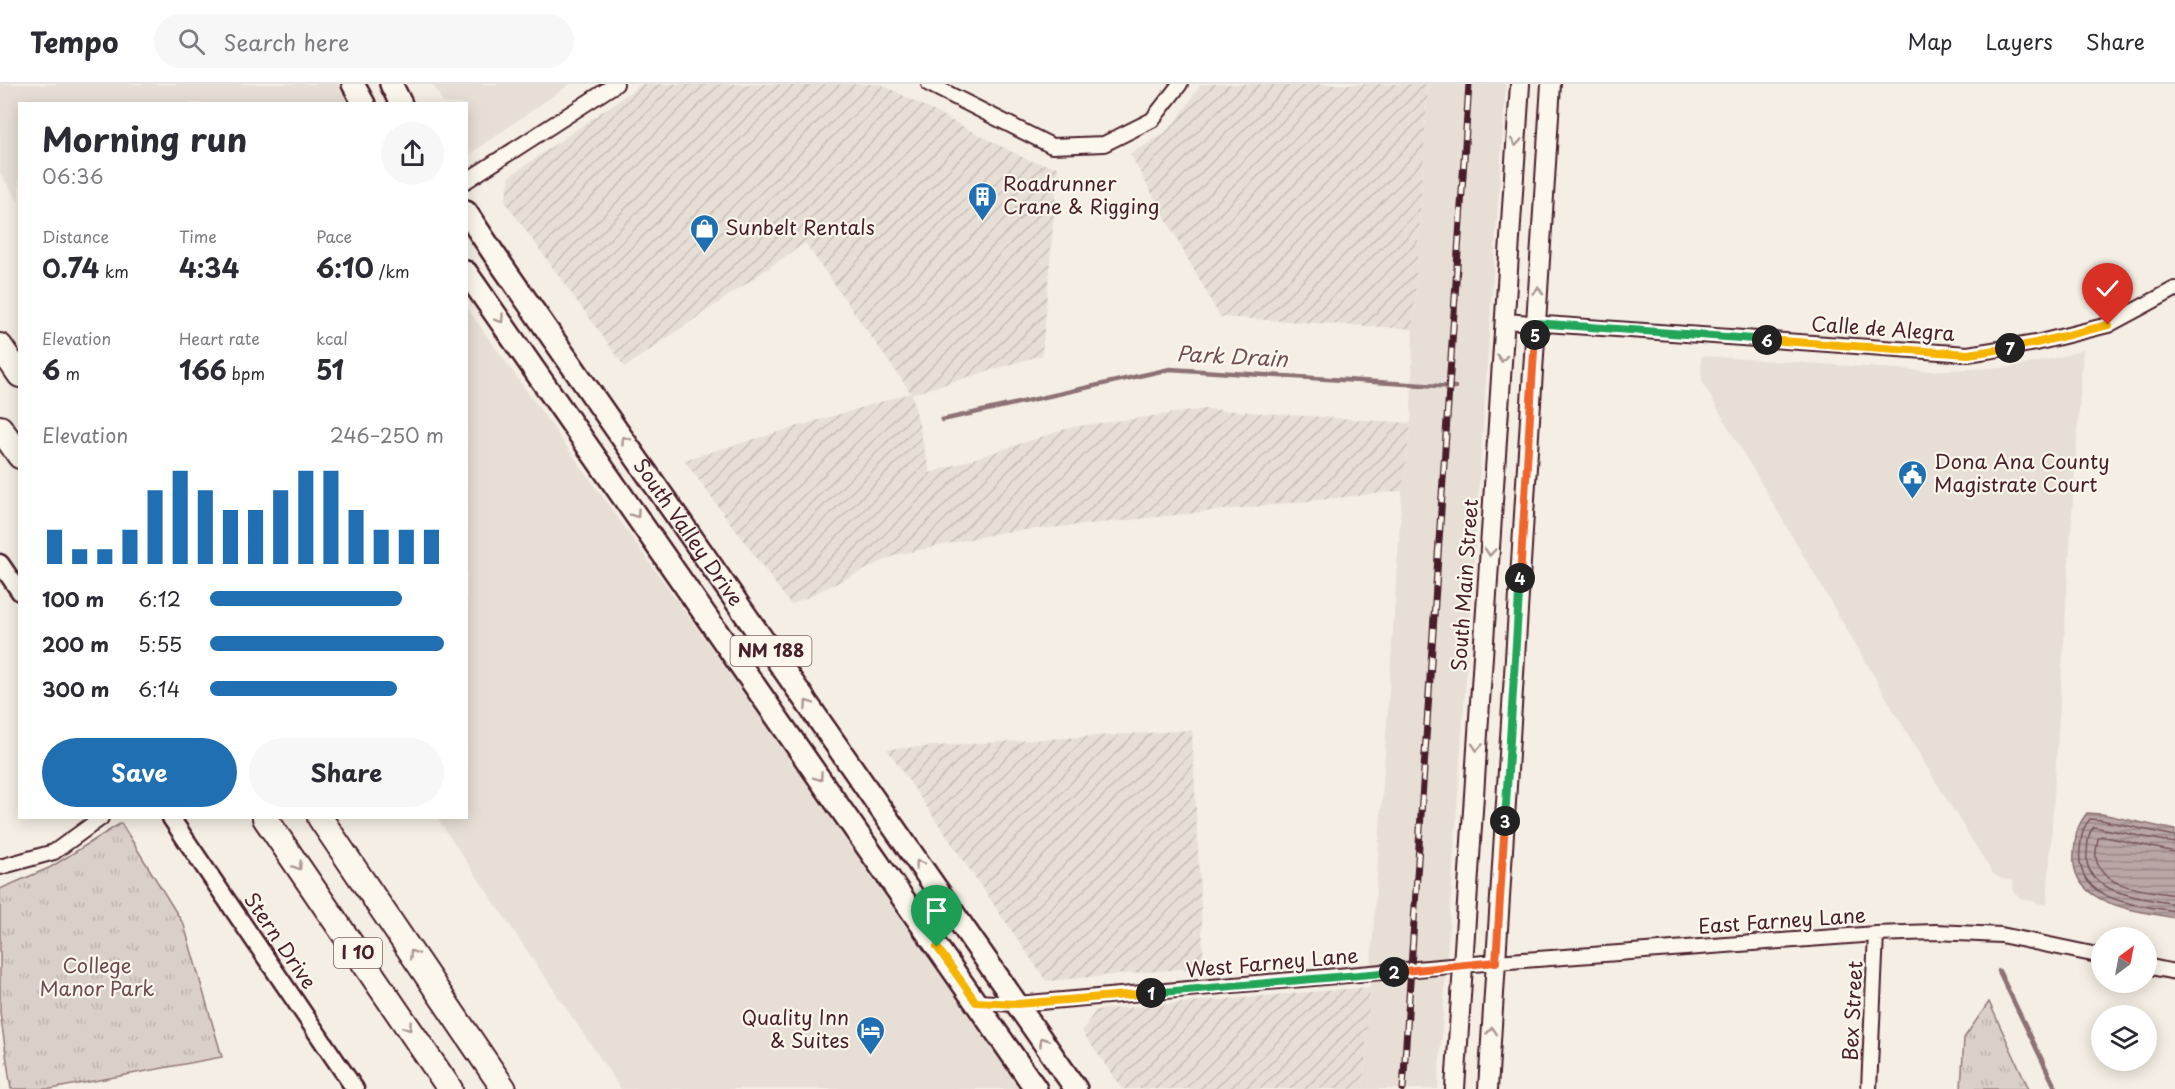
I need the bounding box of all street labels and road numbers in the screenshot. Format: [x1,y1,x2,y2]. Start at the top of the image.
street label: Calle de Alegra [1810,308,1957,348]
street label: South Valley Drive [627,452,751,612]
street label: South Main Street [1443,498,1485,672]
road number: NM 188 [730,636,812,666]
street label: Stern Drive [237,886,324,995]
street label: East Farney Lane [1697,899,1867,941]
road number: I 10 [334,938,382,968]
street label: West Farney Lane [1184,940,1359,984]
street label: Bex Street [1834,960,1870,1062]

